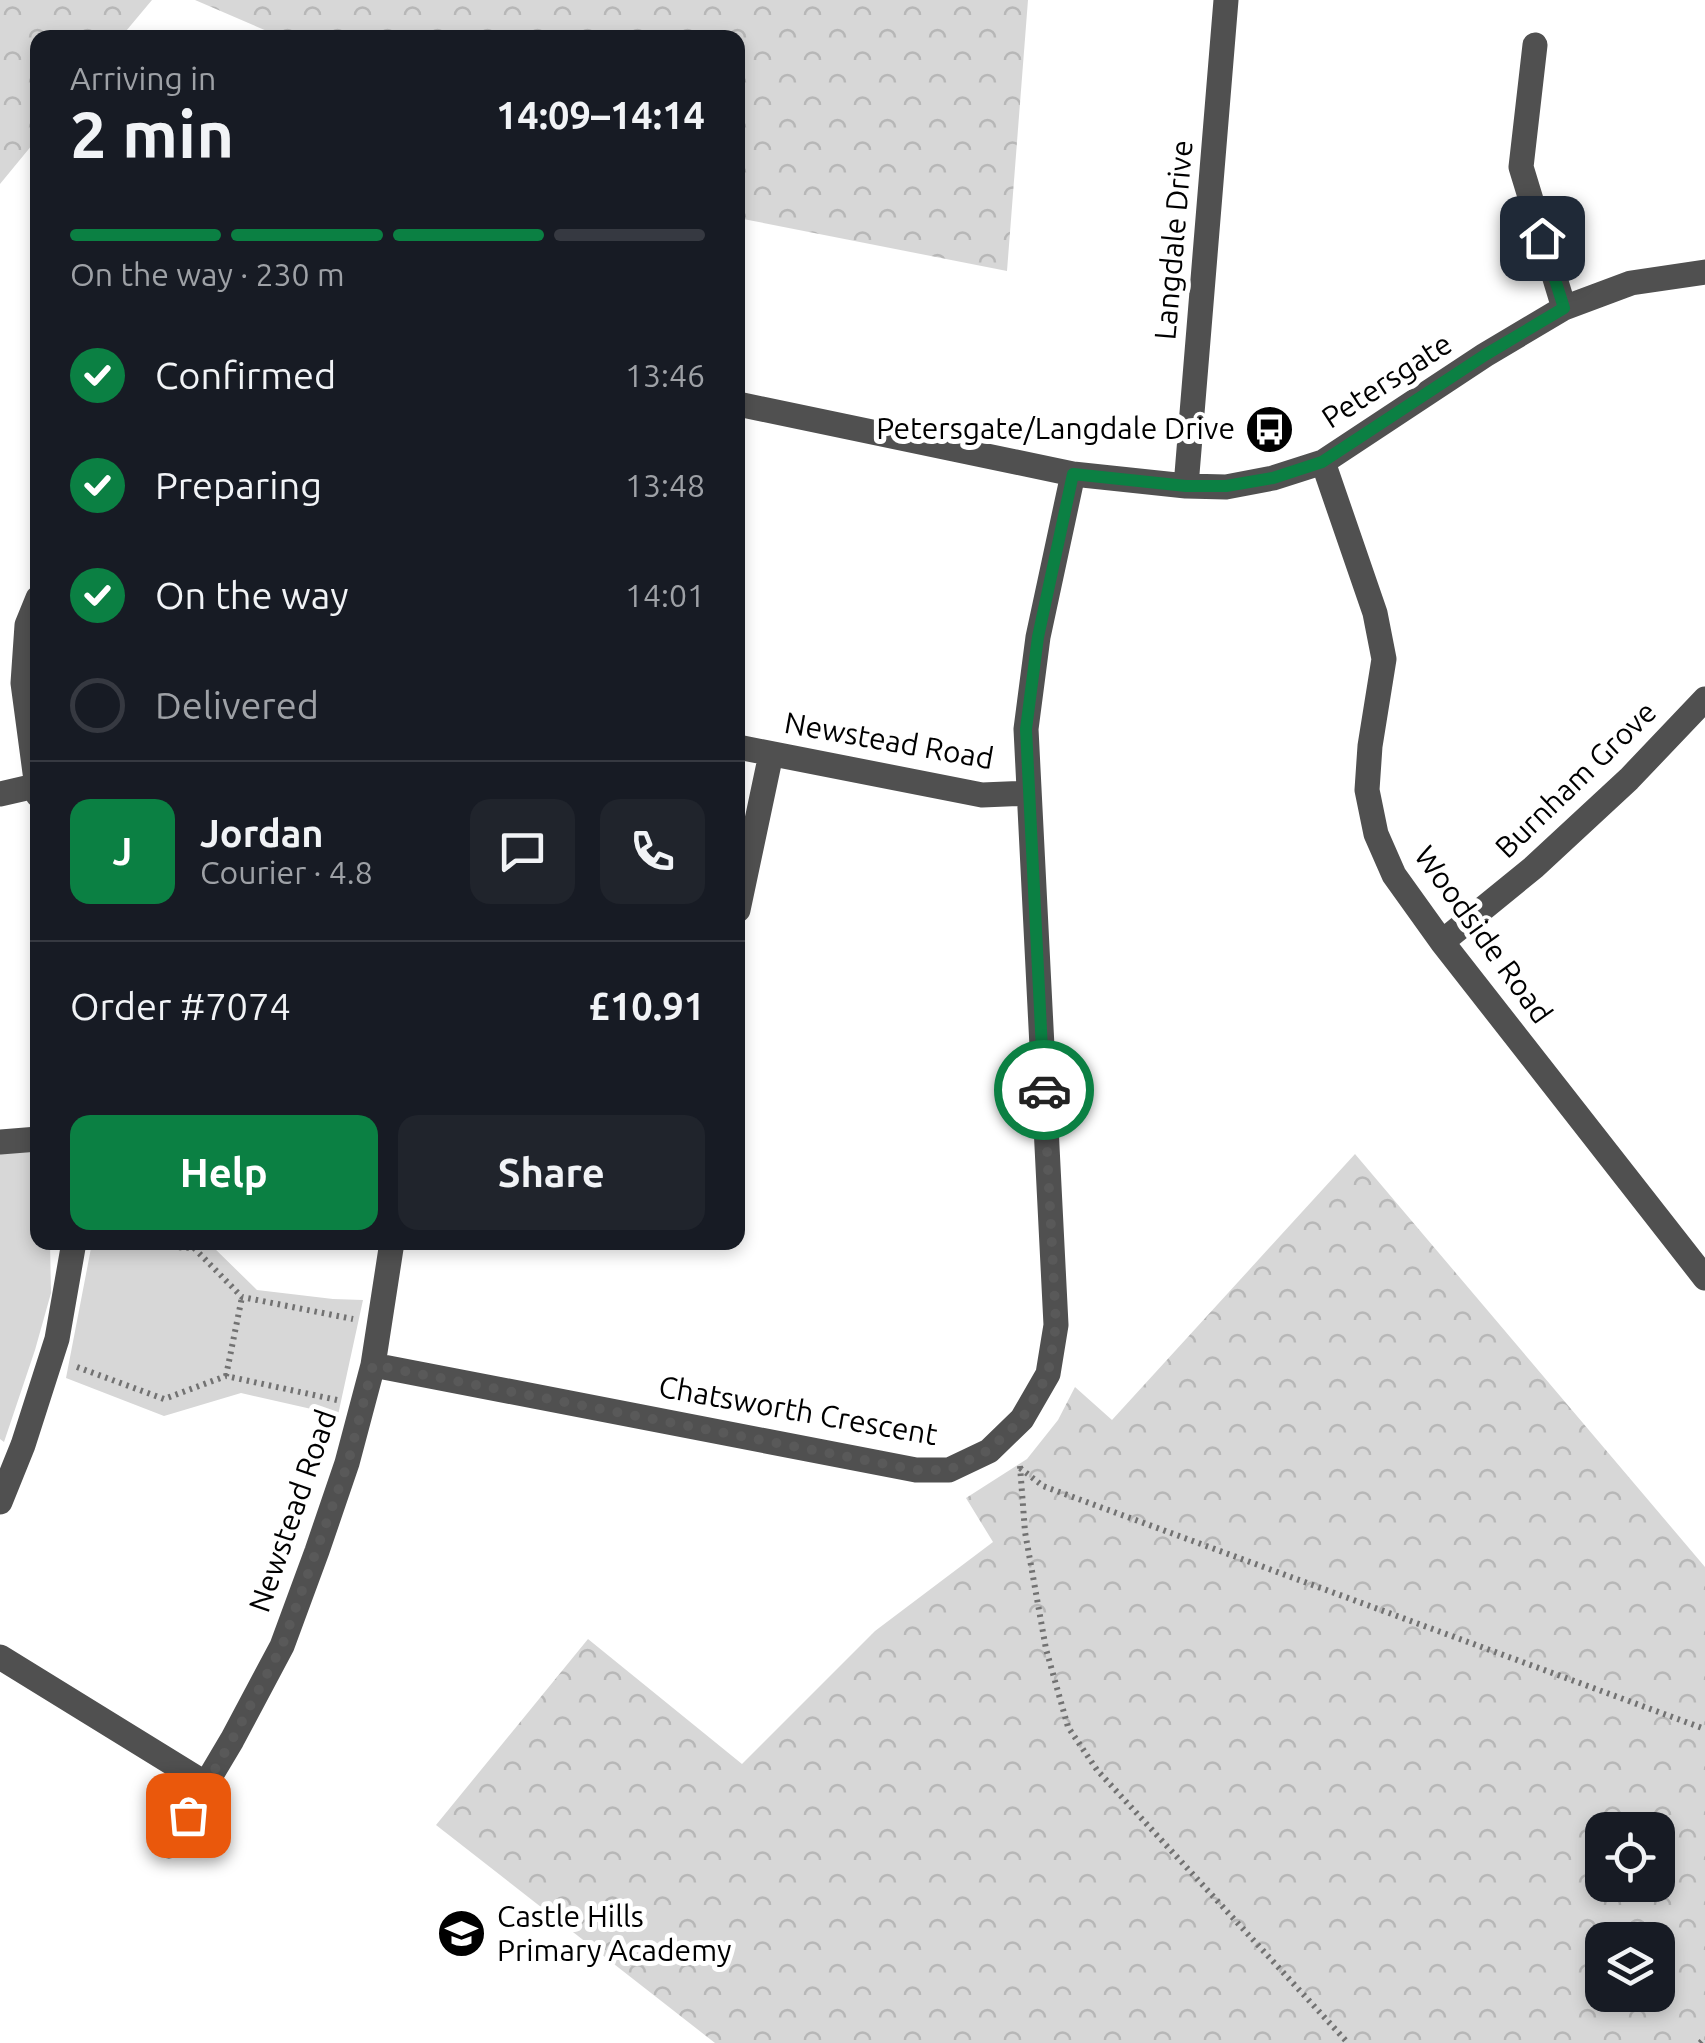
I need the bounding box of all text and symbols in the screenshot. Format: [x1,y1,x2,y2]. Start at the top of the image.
text: Arriving in [70,60,216,96]
text: 14:09–14:14 [496,94,705,136]
text: 2 min [70,97,234,170]
street label: Langdale Drive [1147,139,1199,341]
pin [1500,196,1585,281]
icon: home [1515,211,1570,266]
text: On the way · 230 m [70,256,345,292]
street label: Petersgate [1315,326,1458,435]
icon: check [70,348,125,403]
text: Confirmed [155,354,336,396]
text: 13:46 [625,357,705,393]
bus stop icon: Petersgate/Langdale Drive [1244,403,1296,455]
place label: Petersgate/Langdale Drive [876,411,1235,445]
icon: check [70,458,125,513]
text: Preparing [155,464,322,506]
text: 13:48 [625,467,705,503]
icon: check [70,568,125,623]
text: On the way [155,574,348,616]
text: 14:01 [625,577,705,613]
text: Delivered [155,684,319,726]
street label: Burnham Grove [1488,694,1663,864]
street label: Newstead Road [782,705,996,775]
button: chat [470,799,575,904]
button: phone [600,799,705,904]
text: Jordan [200,812,324,854]
text: J [113,830,132,872]
street label: Woodside Road [1408,839,1559,1030]
text: Courier · 4.8 [200,854,373,890]
text: Order #7074 [70,985,291,1027]
text: £10.91 [588,985,705,1027]
courier [994,1040,1094,1140]
icon: car [1017,1063,1072,1118]
button: Help [70,1115,378,1230]
button: Share [398,1115,705,1230]
street label: Chatsworth Crescent [656,1369,940,1451]
street label: Newstead Road [242,1405,343,1616]
pin [146,1773,231,1858]
icon: bag [161,1788,216,1843]
map controls [1585,1812,1675,2012]
button: locate [1585,1812,1675,1902]
place label: Castle Hills Primary Academy [497,1899,731,1967]
school or university icon: Castle Hills Primary Academy [436,1908,488,1960]
button: layers [1585,1922,1675,2012]

